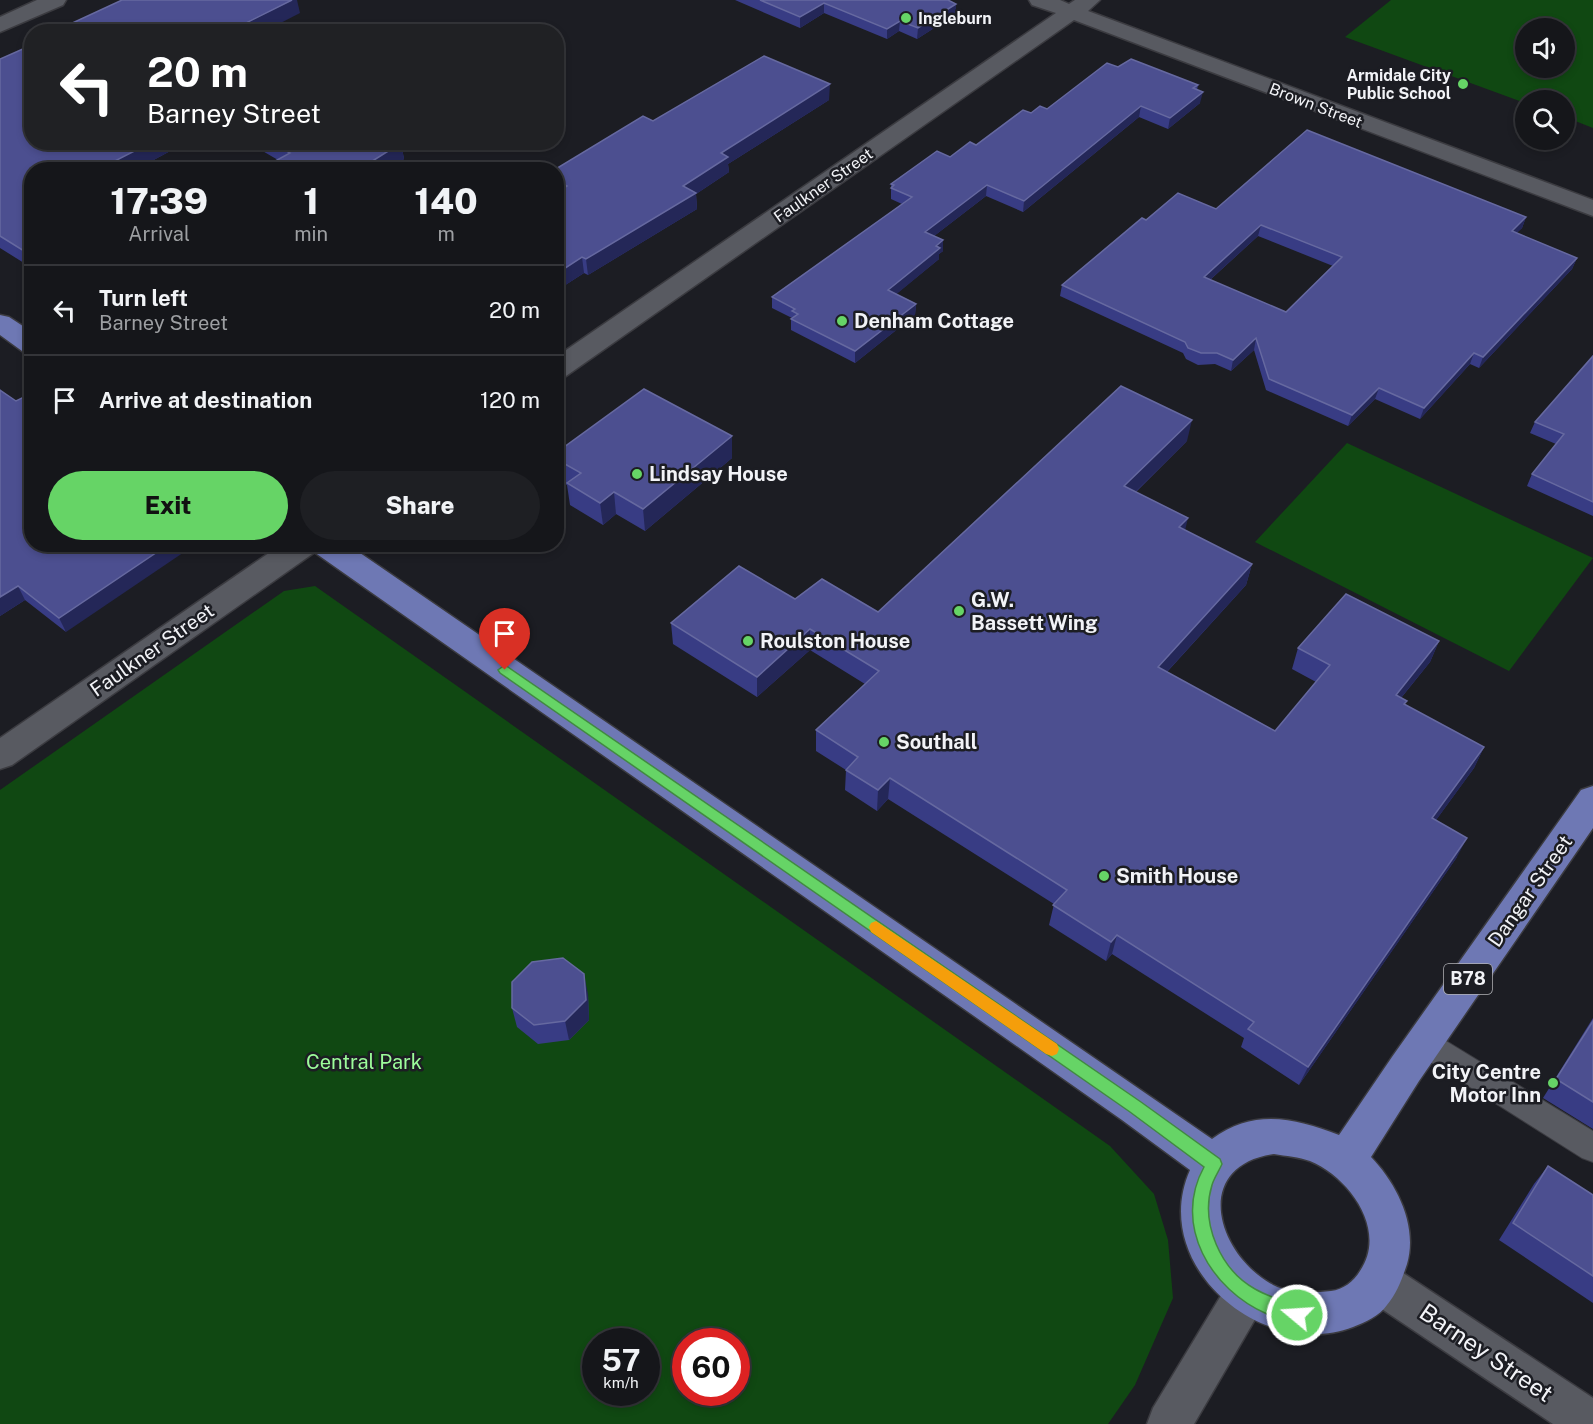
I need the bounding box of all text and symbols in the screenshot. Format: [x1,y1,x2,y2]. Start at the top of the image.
place label: Ingleburn [918,9,992,28]
marker: Ingleburn [899,11,913,25]
map controls [1515,18,1575,150]
button: sound [1515,18,1575,78]
text: 20 m [147,47,248,96]
icon: left [48,48,126,126]
place label: Armidale City Public School [1346,66,1451,103]
marker: Armidale City Public School [1456,77,1470,91]
street label: Brown Street [1267,79,1365,132]
button: search [1515,90,1575,150]
text: Barney Street [147,97,321,129]
street label: Faulkner Street [770,144,876,227]
text: 17:39 [110,180,208,222]
text: 1 [303,180,319,222]
text: 140 [414,180,478,222]
text: Arrival [128,222,190,246]
text: min [294,222,328,246]
text: m [437,222,455,246]
text: Turn left [99,285,188,311]
icon: left [48,294,81,327]
text: 20 m [489,297,540,323]
place label: Denham Cottage [854,309,1014,333]
text: Barney Street [99,311,228,335]
marker: Denham Cottage [835,314,849,328]
icon: arrive [48,384,81,417]
text: Arrive at destination [99,387,312,413]
text: 120 m [480,387,540,413]
place label: Lindsay House [649,462,788,486]
marker: Lindsay House [630,467,644,481]
button: Exit [48,471,288,540]
button: Share [300,471,540,540]
place label: G.W. Bassett Wing [971,588,1098,635]
street label: Faulkner Street [85,598,219,702]
marker: G.W. Bassett Wing [952,604,966,618]
pin [479,608,530,670]
icon: arrive [488,617,521,650]
place label: Roulston House [760,629,910,653]
marker: Roulston House [741,634,755,648]
place label: Southall [896,730,977,754]
marker: Southall [877,735,891,749]
street label: Dangar Street [1483,831,1577,951]
place label: Smith House [1116,864,1238,888]
marker: Smith House [1097,869,1111,883]
road number: B78 [1444,964,1492,994]
park label: Central Park [306,1050,422,1074]
place label: City Centre Motor Inn [1432,1060,1541,1107]
marker: City Centre Motor Inn [1546,1076,1560,1090]
position arrow [1265,1283,1329,1347]
street label: Barney Street [1415,1297,1559,1407]
speed limit sign: 60 [672,1328,750,1406]
text: 57 [601,1342,641,1378]
text: km/h [603,1374,639,1391]

